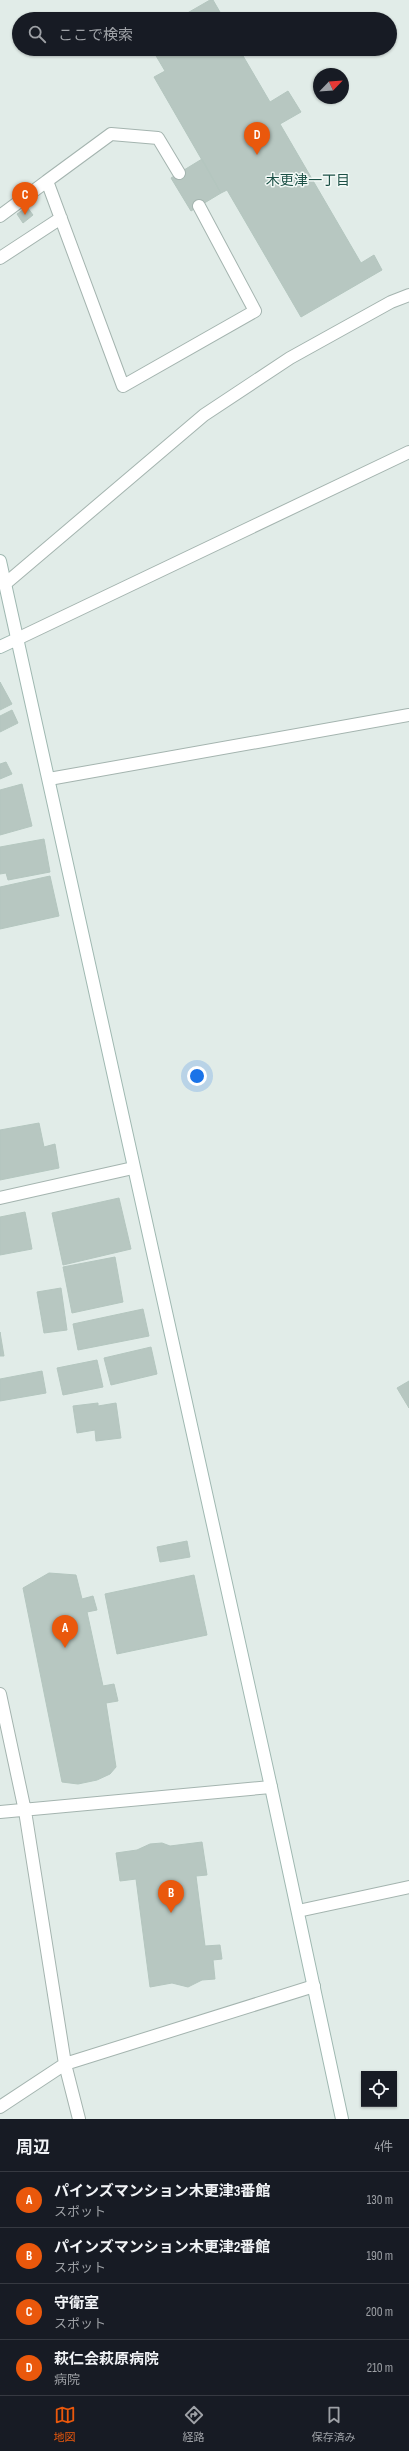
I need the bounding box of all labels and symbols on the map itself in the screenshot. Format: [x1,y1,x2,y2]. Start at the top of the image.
north arrow [313,68,349,104]
pin: D [244,122,270,155]
district label: 木更津一丁目 [266,172,350,189]
pin: C [12,182,38,215]
your location [187,1066,207,1086]
pin: A [52,1615,78,1648]
pin: B [158,1880,184,1913]

